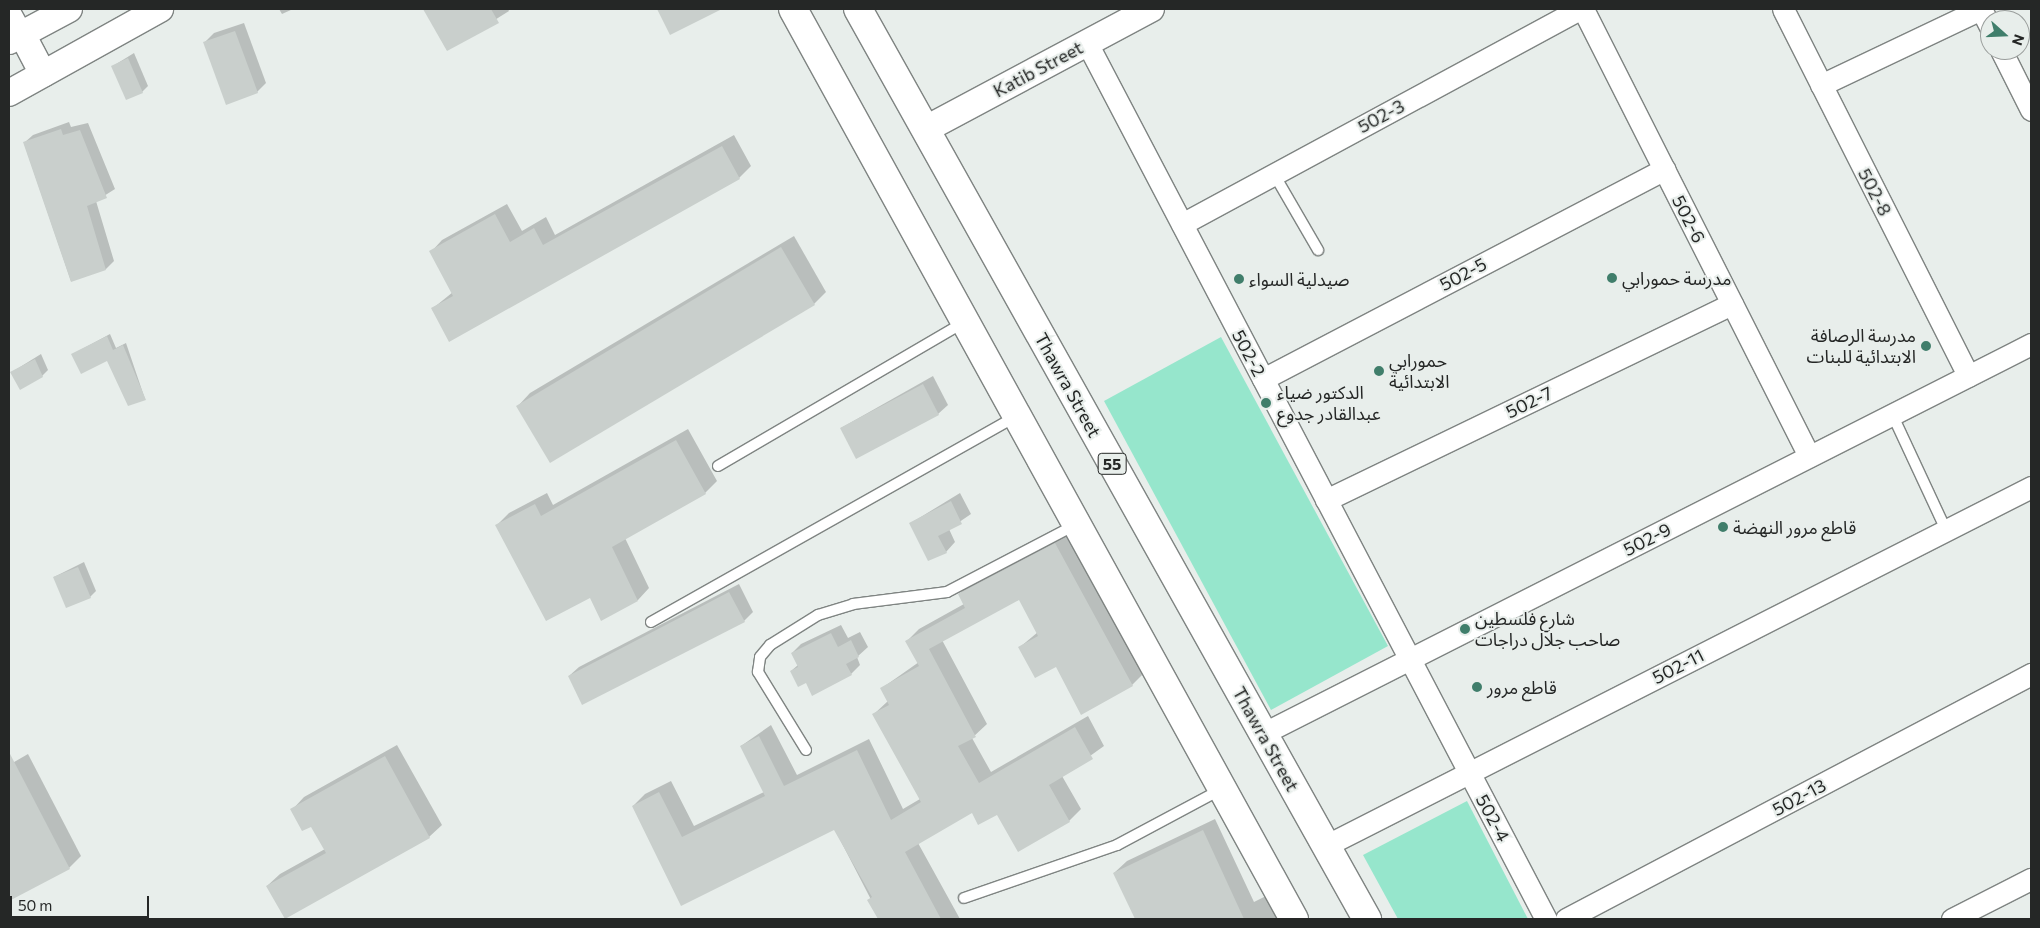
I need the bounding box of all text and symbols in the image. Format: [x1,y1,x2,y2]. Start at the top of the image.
north arrow [1980,10,2030,60]
text: N [2009,32,2028,48]
street label: Katib Street [989,36,1087,102]
street label: 502-3 [1354,95,1408,137]
street label: 502-8 [1854,165,1896,219]
street label: 502-6 [1668,192,1710,246]
street label: 502-5 [1436,253,1490,295]
place label: مدرسة حمورابي [1622,267,1731,289]
place label: صيدلية السواء [1249,268,1350,290]
marker: مدرسة حمورابي [1606,272,1618,284]
marker: صيدلية السواء [1233,273,1245,285]
place label: مدرسة الرصافة الابتدائية للبنات [1807,325,1916,368]
street label: 502-2 [1228,326,1270,380]
street label: Thawra Street [1030,329,1106,441]
marker: مدرسة الرصافة الابتدائية للبنات [1920,340,1932,352]
place label: حمورابي الابتدائية [1389,350,1449,392]
marker: حمورابي الابتدائية [1373,365,1385,377]
place label: الدكتور ضياء عبدالقادر جدوع [1277,382,1381,424]
street label: 502-7 [1502,382,1556,422]
marker: الدكتور ضياء عبدالقادر جدوع [1259,396,1273,410]
road number: 55 [1097,450,1127,478]
place label: قاطع مرور النهضة [1733,516,1856,538]
street label: 502-9 [1620,518,1674,560]
marker: قاطع مرور النهضة [1717,521,1729,533]
place label: شارع فلسطين صاحب جلال دراجات [1475,608,1620,650]
marker: شارع فلسطين صاحب جلال دراجات [1459,623,1471,635]
street label: 502-11 [1649,644,1707,688]
place label: قاطع مرور [1487,676,1557,698]
marker: قاطع مرور [1471,681,1483,693]
street label: Thawra Street [1228,683,1304,795]
street label: 502-13 [1769,774,1829,820]
street label: 502-4 [1472,791,1514,845]
scale bar [12,886,151,918]
text: 50 m [18,896,52,914]

